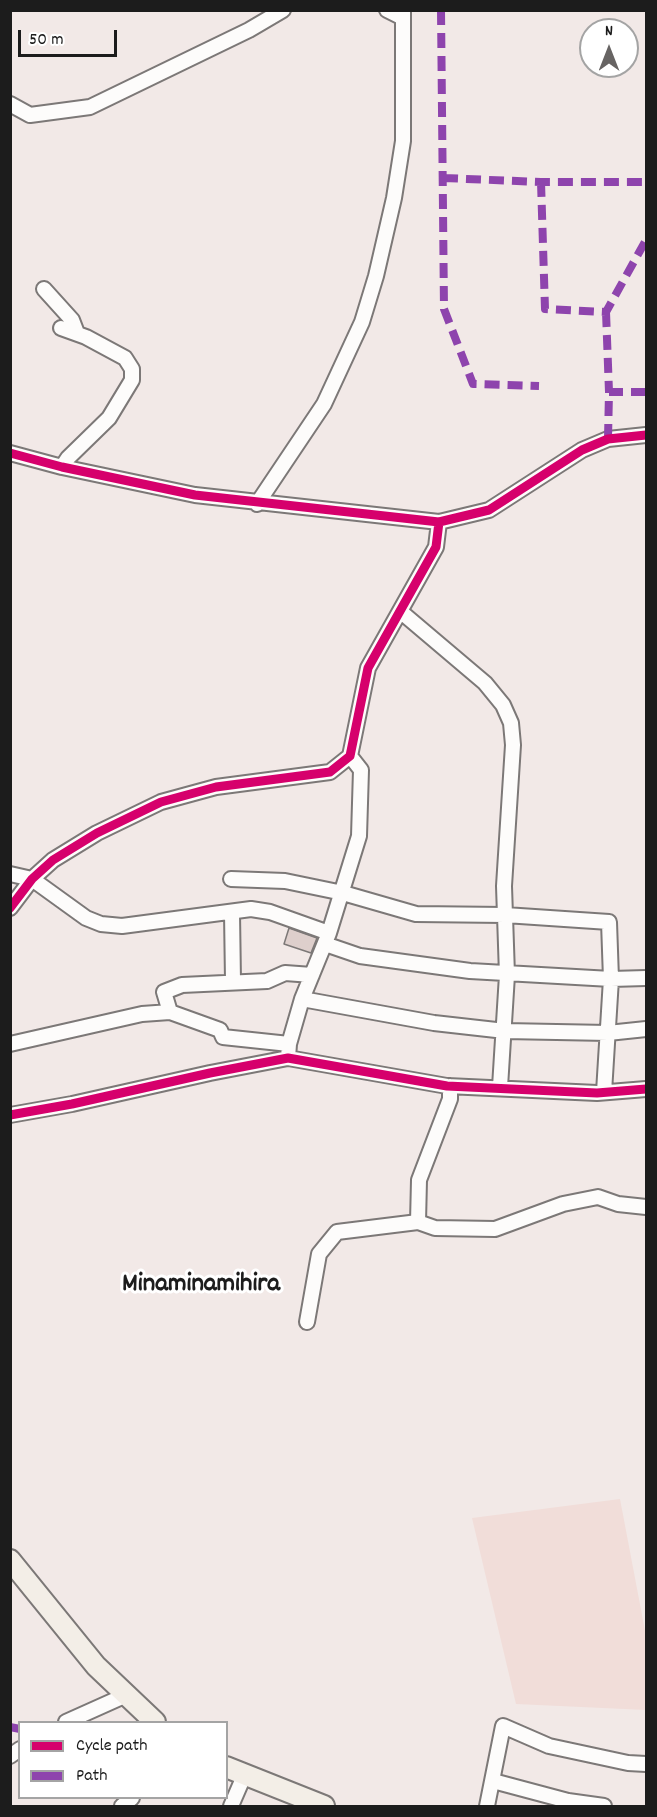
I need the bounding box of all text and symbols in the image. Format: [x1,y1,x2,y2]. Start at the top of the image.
scale bar [21,18,120,56]
north arrow [579,18,639,78]
text: N [605,20,613,43]
text: 50 m [29,28,64,53]
district label: Minaminamihira [122,1270,280,1302]
legend [18,1721,228,1799]
text: Cycle path [76,1734,147,1759]
text: Path [76,1764,108,1789]

